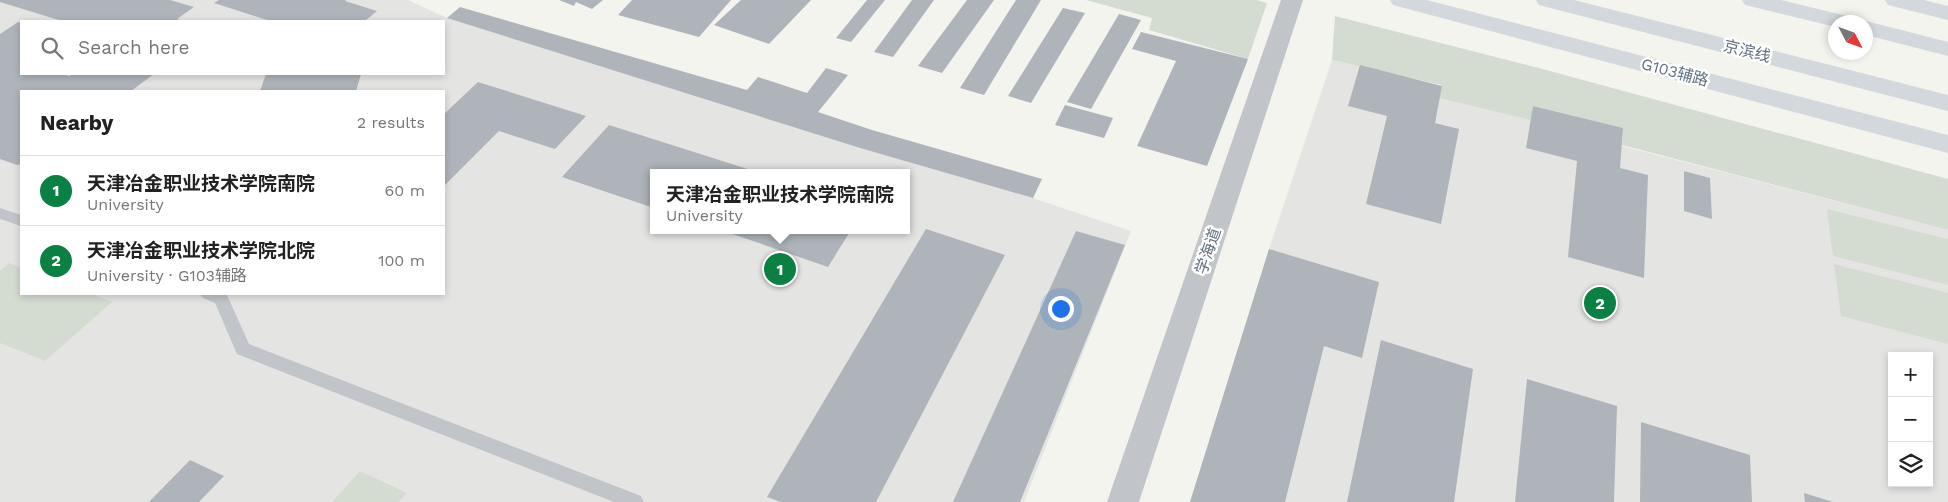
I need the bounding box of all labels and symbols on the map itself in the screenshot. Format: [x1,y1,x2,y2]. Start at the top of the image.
north arrow [1828,15,1873,60]
street label: 京滨线 [1721,36,1773,66]
street label: G103辅路 [1639,54,1711,90]
street label: 学海道 [1191,225,1225,277]
pin: 1 [764,250,796,288]
pin: 2 [1584,284,1616,322]
your location [1048,296,1074,322]

